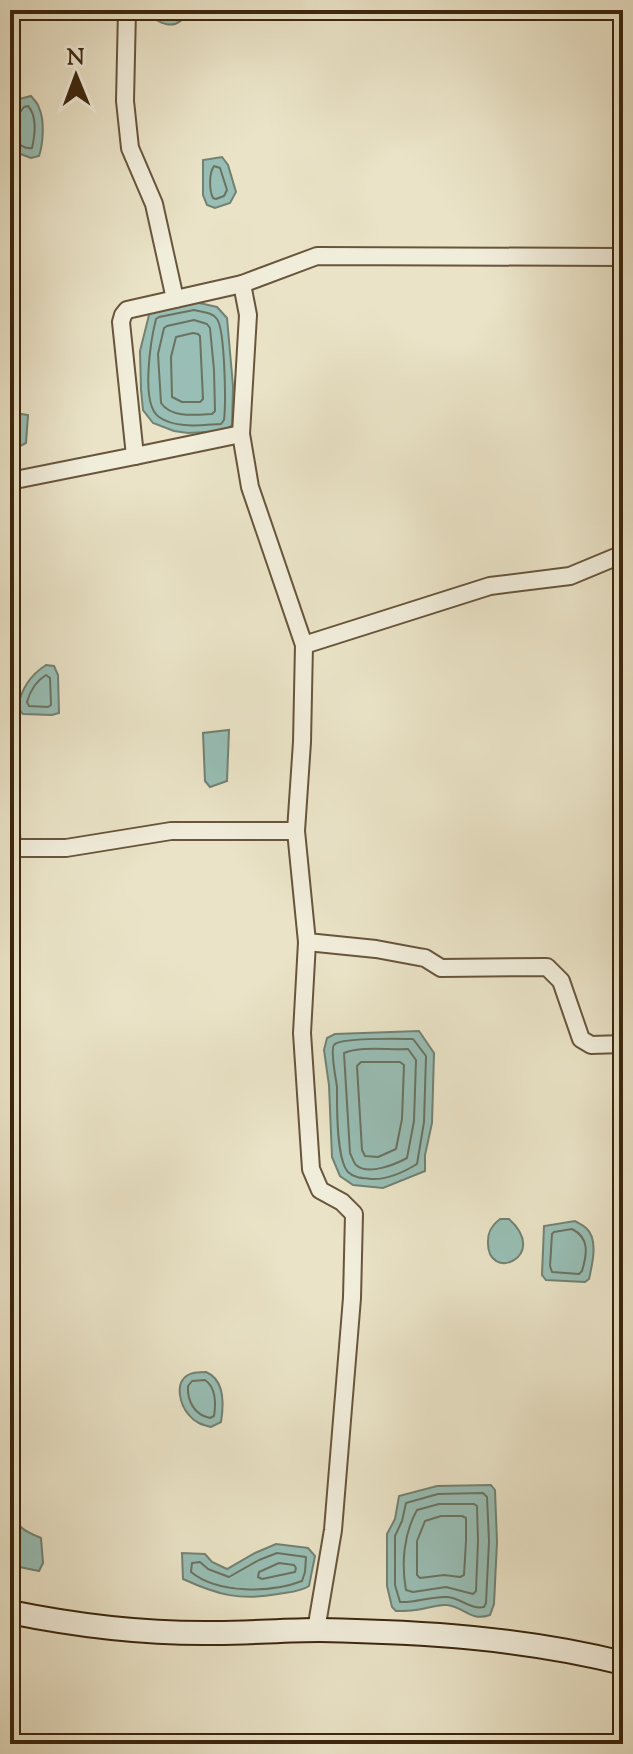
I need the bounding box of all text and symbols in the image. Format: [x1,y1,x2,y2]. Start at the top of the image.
north arrow [36,36,116,116]
text: N [67,43,85,75]

